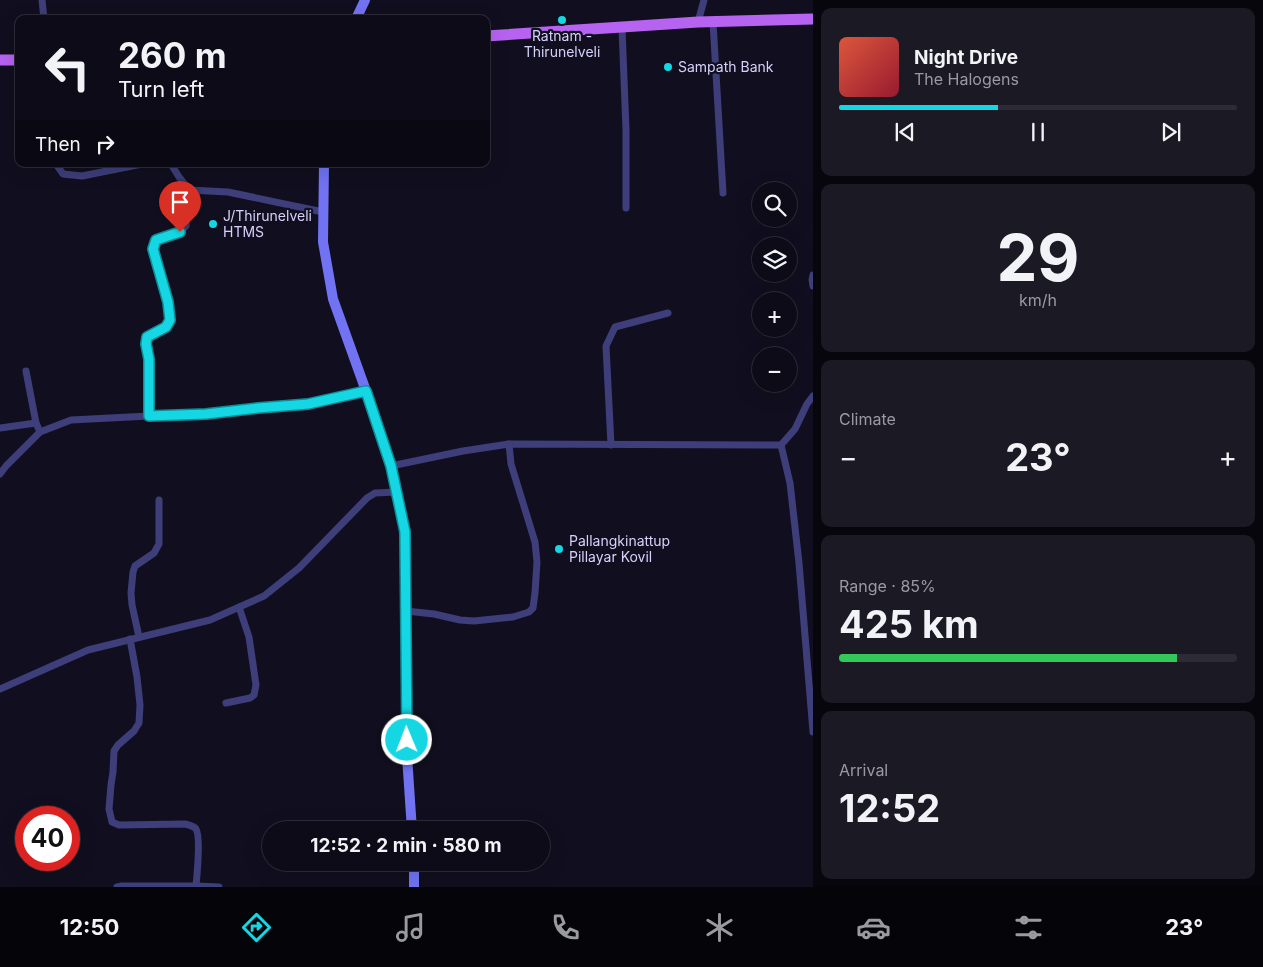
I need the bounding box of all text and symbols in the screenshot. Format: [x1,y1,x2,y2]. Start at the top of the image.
marker: Ratnam - Thirunelveli [556,14,568,26]
place label: Ratnam - Thirunelveli [524,27,600,60]
text: 260 m [118,34,227,76]
icon: left [35,35,100,100]
text: Night Drive [914,46,1018,69]
place label: Sampath Bank [678,58,774,75]
marker: Sampath Bank [662,61,674,73]
text: The Halogens [914,69,1019,89]
text: Turn left [118,76,204,102]
icon: previous [891,118,919,146]
icon: pause [1024,118,1052,146]
icon: next [1157,118,1185,146]
icon: right [91,130,119,158]
text: Then [35,133,81,156]
pin [159,181,201,232]
map controls [752,182,797,392]
button: search [752,182,797,227]
icon: arrive [166,188,194,216]
place label: J/Thirunelveli HTMS [223,207,312,240]
marker: J/Thirunelveli HTMS [207,218,219,230]
text: 29 [996,218,1080,297]
button: layers [752,237,797,282]
text: km/h [1019,290,1057,310]
button: + [752,292,797,337]
button: − [752,347,797,392]
text: Climate [839,409,896,429]
text: 23° [1005,434,1071,480]
text: − [839,440,858,474]
text: + [1218,440,1237,474]
place label: Pallangkinattup Pillayar Kovil [569,532,670,565]
marker: Pallangkinattup Pillayar Kovil [553,543,565,555]
text: Range · 85% [839,576,936,596]
text: 425 km [839,601,979,647]
position arrow [380,713,432,765]
text: Arrival [839,760,888,780]
text: 12:52 [839,785,940,831]
speed limit sign: 40 [15,806,80,871]
text: 12:52 · 2 min · 580 m [310,834,502,857]
icon: directions [239,910,274,945]
icon: music [393,910,428,945]
icon: phone [548,910,583,945]
icon: climate [702,910,737,945]
icon: car [856,910,891,945]
icon: filters [1011,910,1046,945]
text: 12:50 [60,914,119,940]
text: 23° [1165,914,1203,940]

